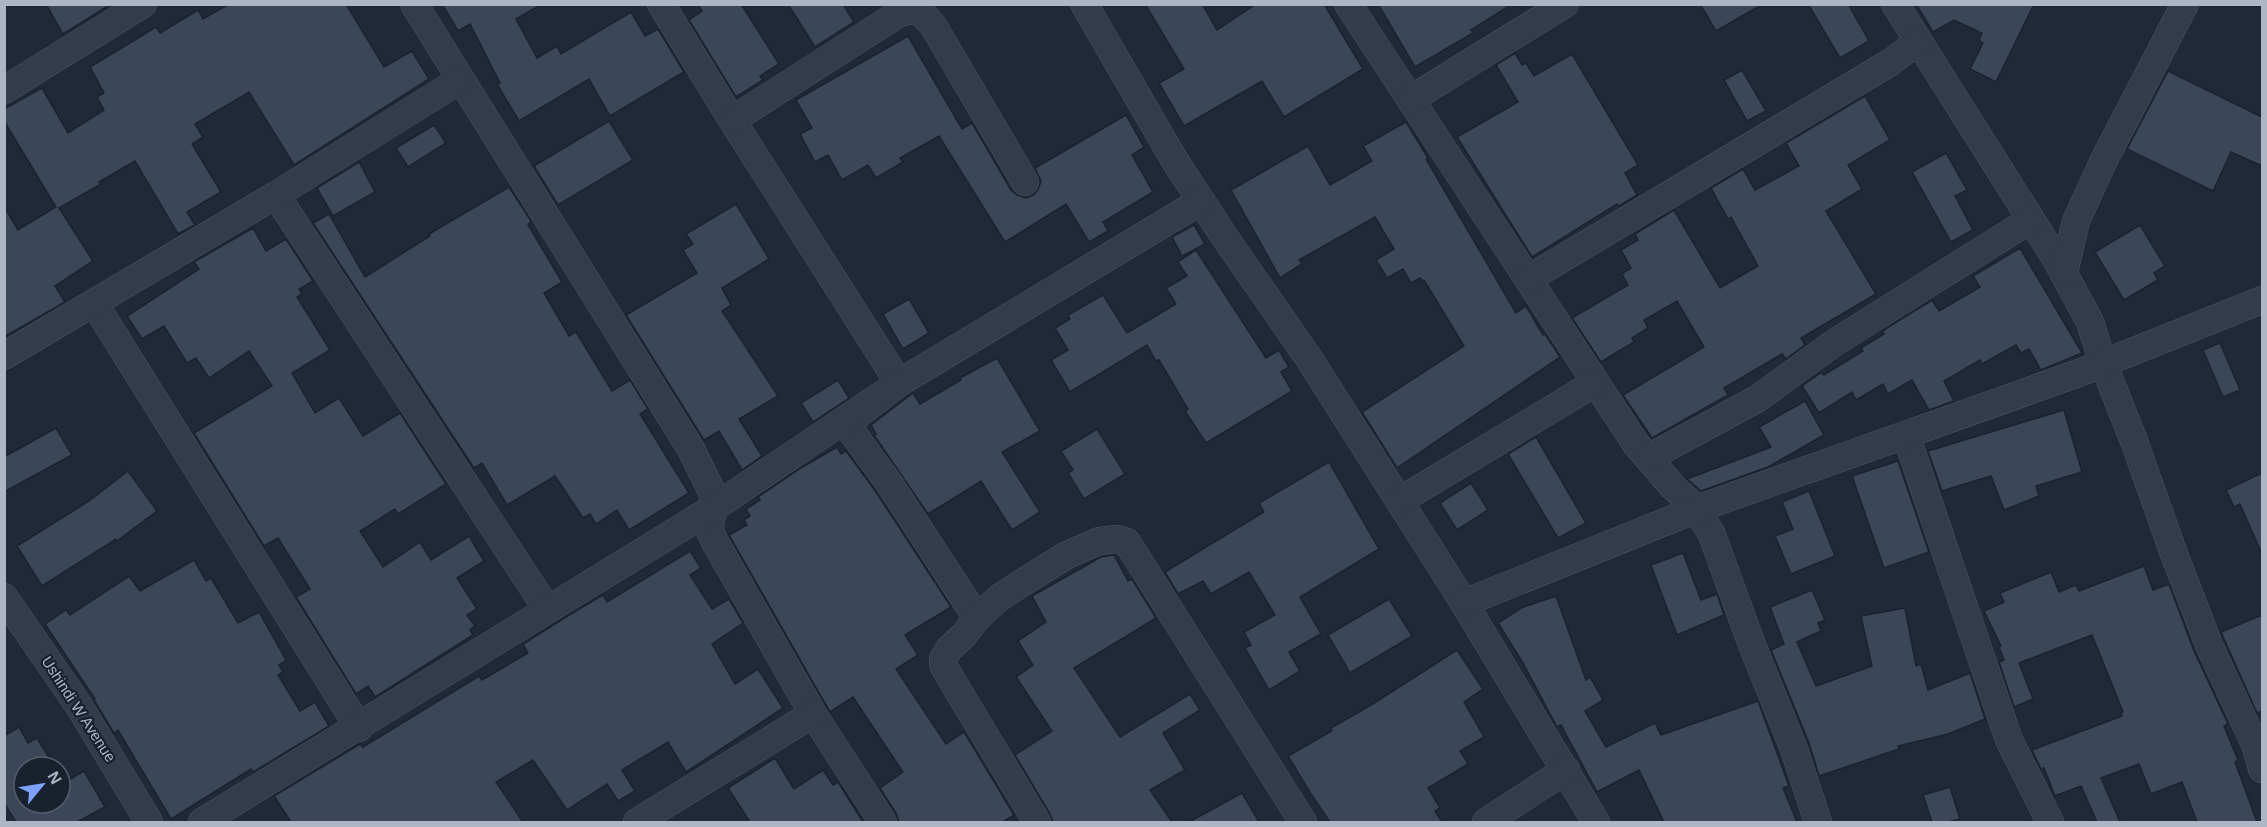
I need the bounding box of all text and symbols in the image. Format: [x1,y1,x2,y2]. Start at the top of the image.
street label: Ushindi W Avenue [39,653,119,765]
north arrow [12,755,72,815]
text: N [44,768,65,787]

